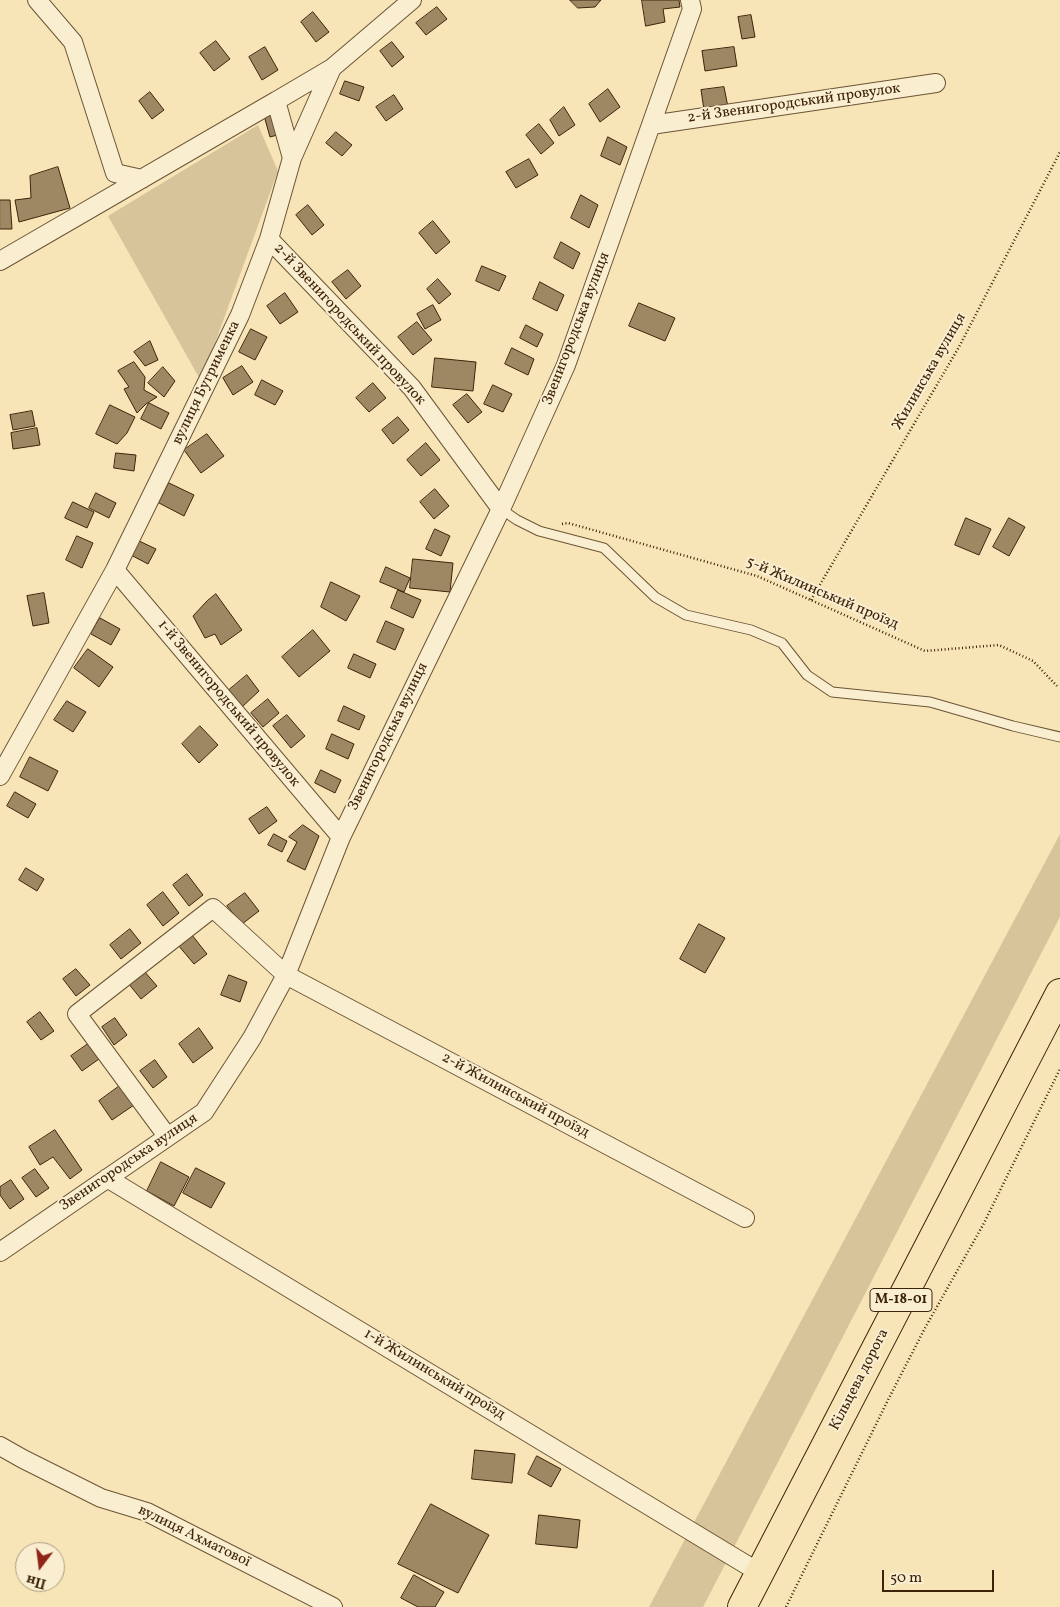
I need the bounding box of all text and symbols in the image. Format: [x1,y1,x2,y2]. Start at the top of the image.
street label: 2-й Звенигородський провулок [686,80,902,128]
street label: 2-й Звенигородський провулок [269,240,429,410]
street label: Звенигородська вулиця [539,250,615,408]
street label: Жилинська вулиця [889,310,971,434]
street label: вулиця Бугрименка [169,318,245,448]
street label: 5-й Жилинський проїзд [743,554,901,634]
street label: 1-й Звенигородський провулок [153,617,303,791]
street label: Звенигородська вулиця [345,660,433,814]
street label: 2-й Жилинський проїзд [438,1049,592,1143]
street label: Звенигородська вулиця [57,1110,201,1216]
road number: М-18-01 [870,1288,932,1312]
street label: 1-й Жилинський проїзд [360,1326,508,1424]
street label: Кільцева дорога [827,1326,893,1434]
street label: вулиця Ахматової [135,1502,253,1572]
north arrow [15,1542,65,1592]
scale bar [885,1560,998,1592]
text: 50 m [890,1568,922,1589]
text: Пн [24,1569,48,1593]

